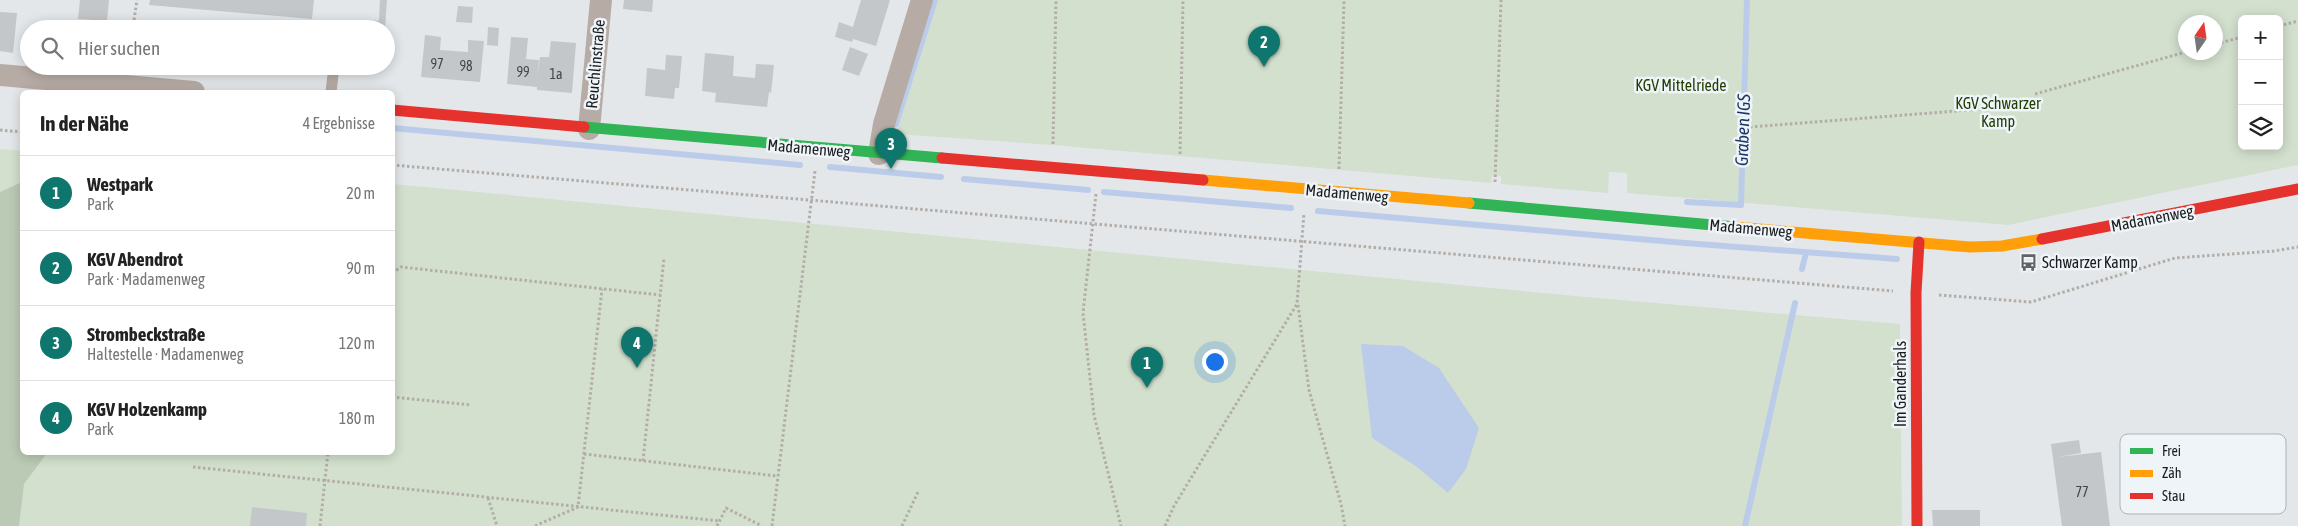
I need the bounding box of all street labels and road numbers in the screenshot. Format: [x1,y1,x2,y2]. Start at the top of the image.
street label: Reuchlinstraße [582,19,608,109]
street label: Madamenweg [767,135,851,162]
street label: Madamenweg [1305,180,1389,207]
street label: Madamenweg [2109,201,2195,236]
street label: Madamenweg [1709,215,1793,242]
street label: Im Ganderhals [1891,341,1909,427]

